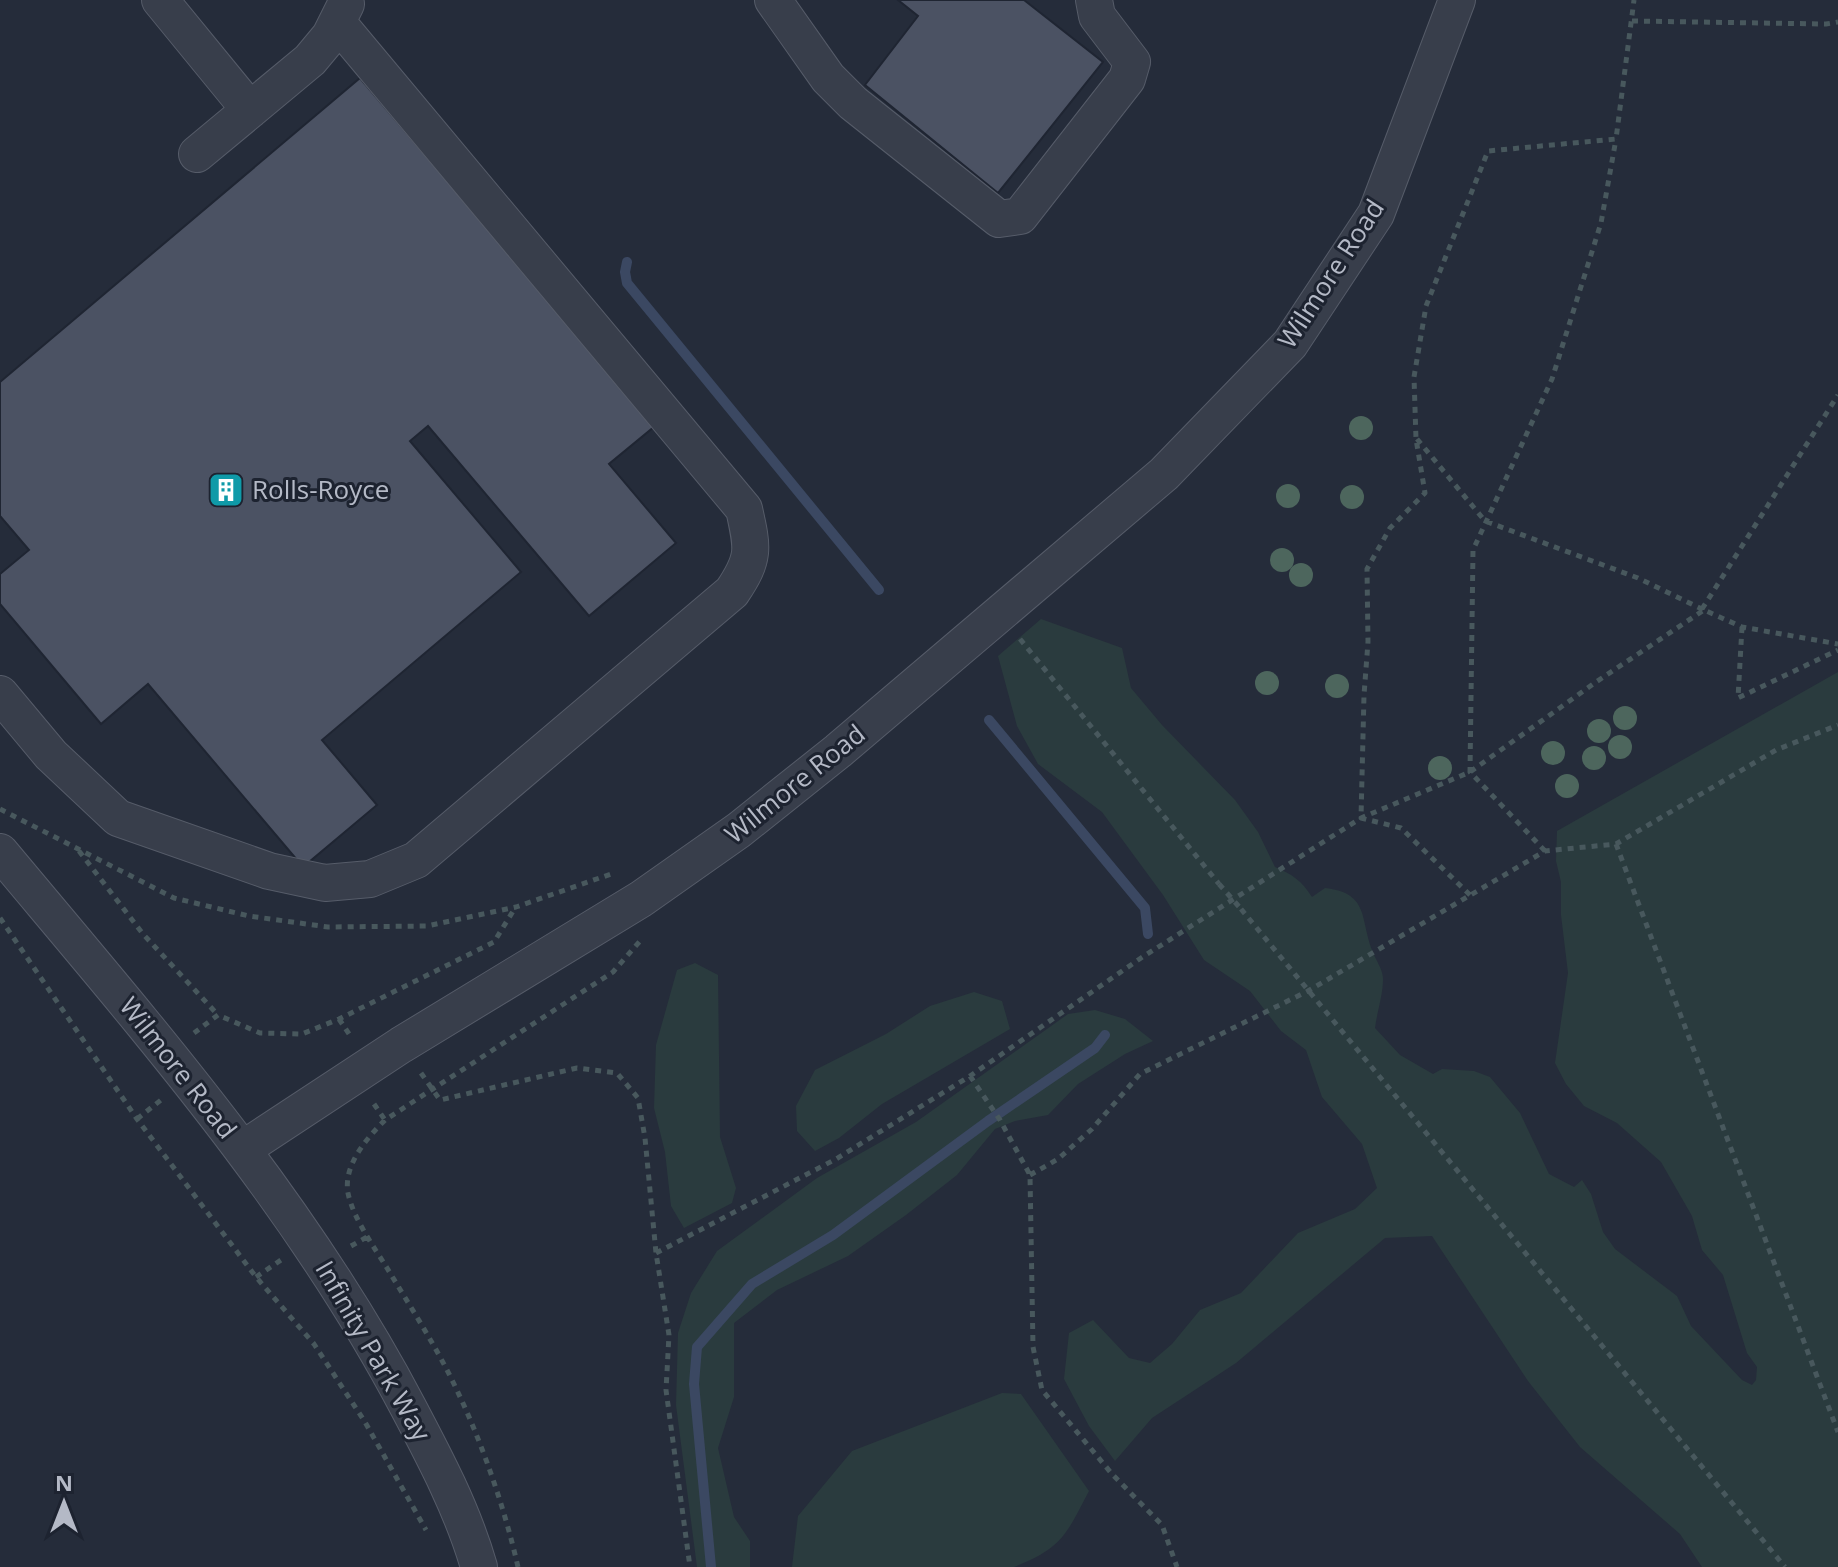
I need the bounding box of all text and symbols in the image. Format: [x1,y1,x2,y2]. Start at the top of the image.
street label: Wilmore Road [1269,192,1392,355]
building icon: Rolls-Royce [207,471,245,509]
place label: Rolls-Royce [252,471,389,507]
street label: Wilmore Road [717,715,872,851]
street label: Wilmore Road [112,989,246,1146]
street label: Infinity Park Way [308,1254,441,1448]
north arrow [24,1463,104,1543]
text: N [55,1467,73,1497]

